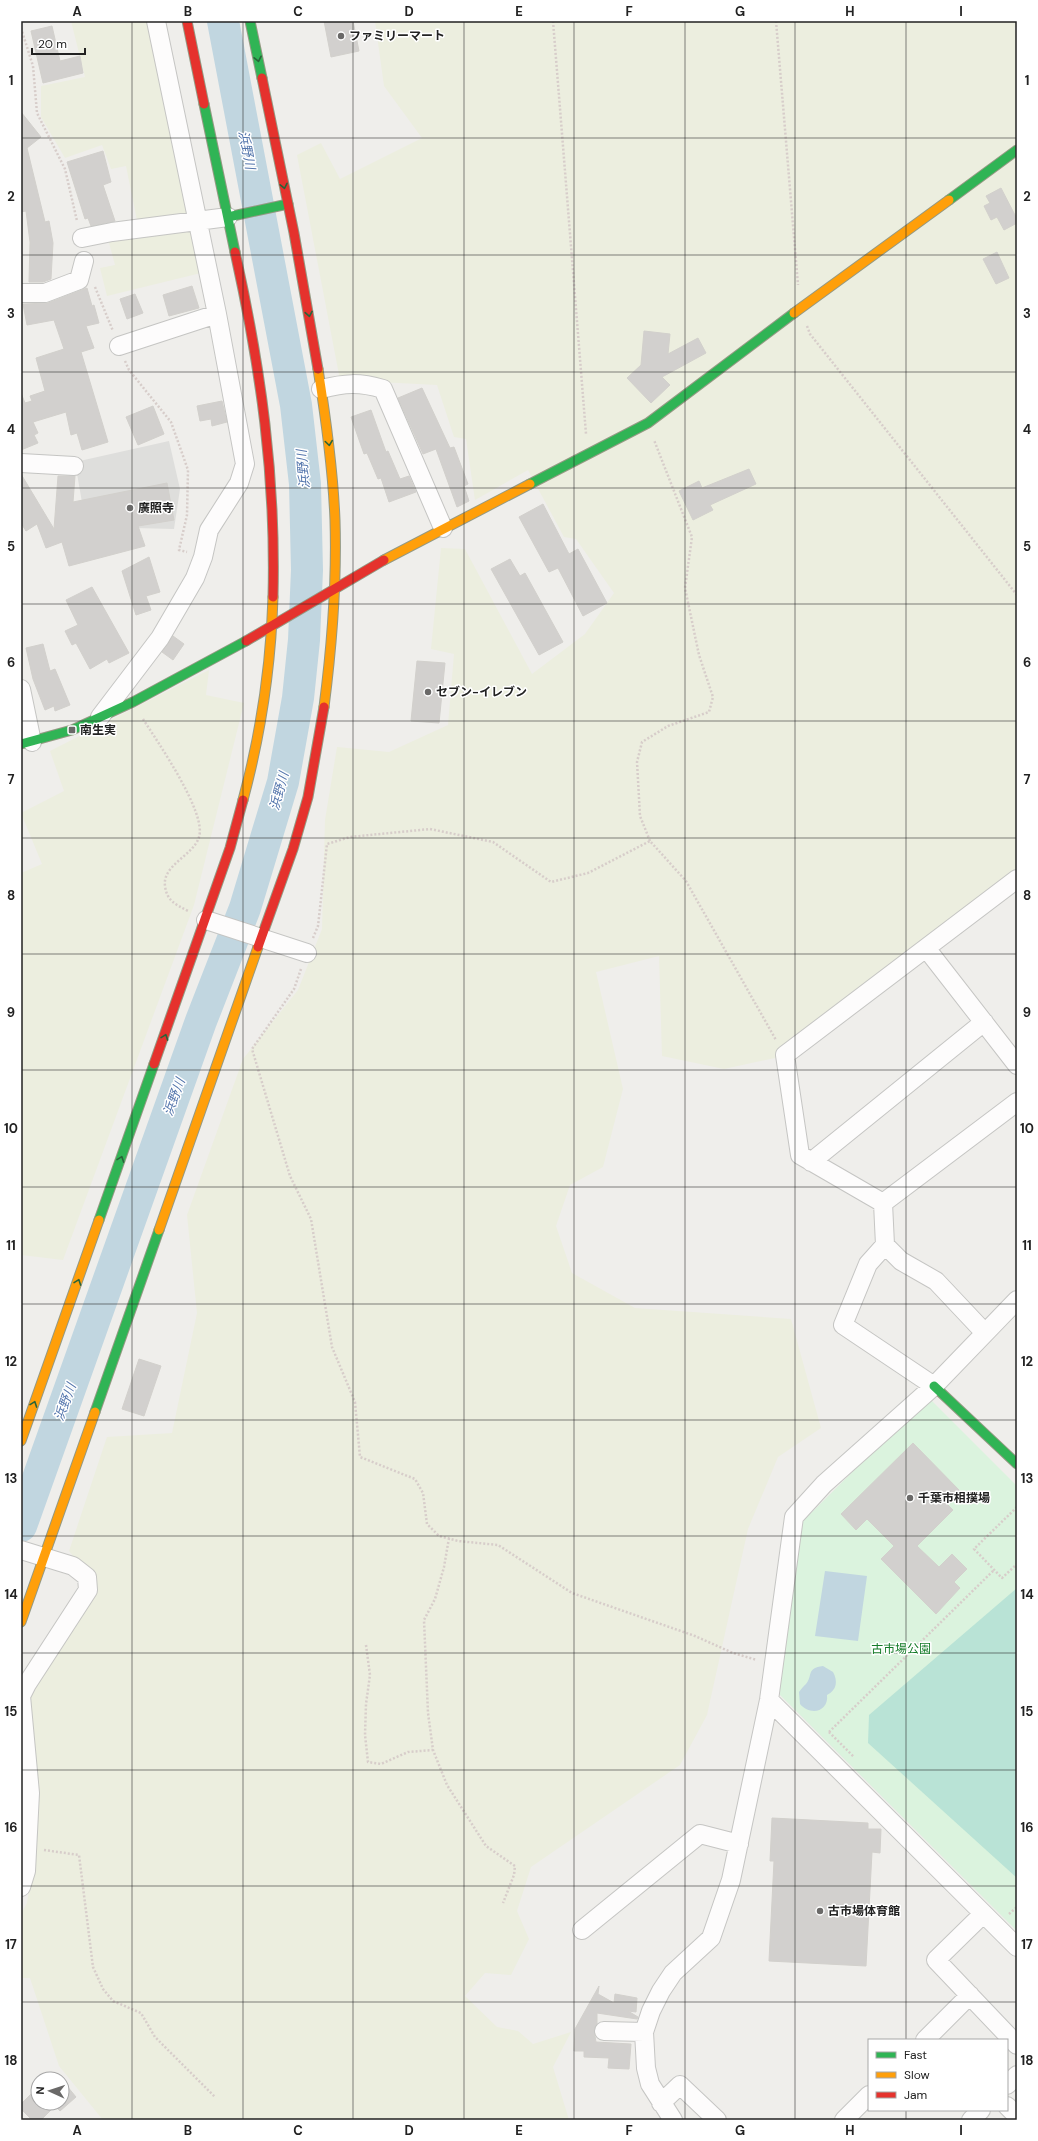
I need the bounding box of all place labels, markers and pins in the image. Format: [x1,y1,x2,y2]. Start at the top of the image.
place label: ファミリーマート [349,28,445,44]
marker: ファミリーマート [336,31,346,41]
place label: 廣照寺 [138,500,174,516]
marker: 廣照寺 [125,503,135,513]
place label: セブン-イレブン [436,684,527,700]
marker: セブン-イレブン [423,687,433,697]
place label: 南生実 [80,722,116,738]
marker: 南生実 [67,725,77,735]
place label: 千葉市相撲場 [918,1490,990,1506]
marker: 千葉市相撲場 [905,1493,915,1503]
place label: 古市場体育館 [828,1903,900,1919]
marker: 古市場体育館 [815,1906,825,1916]

